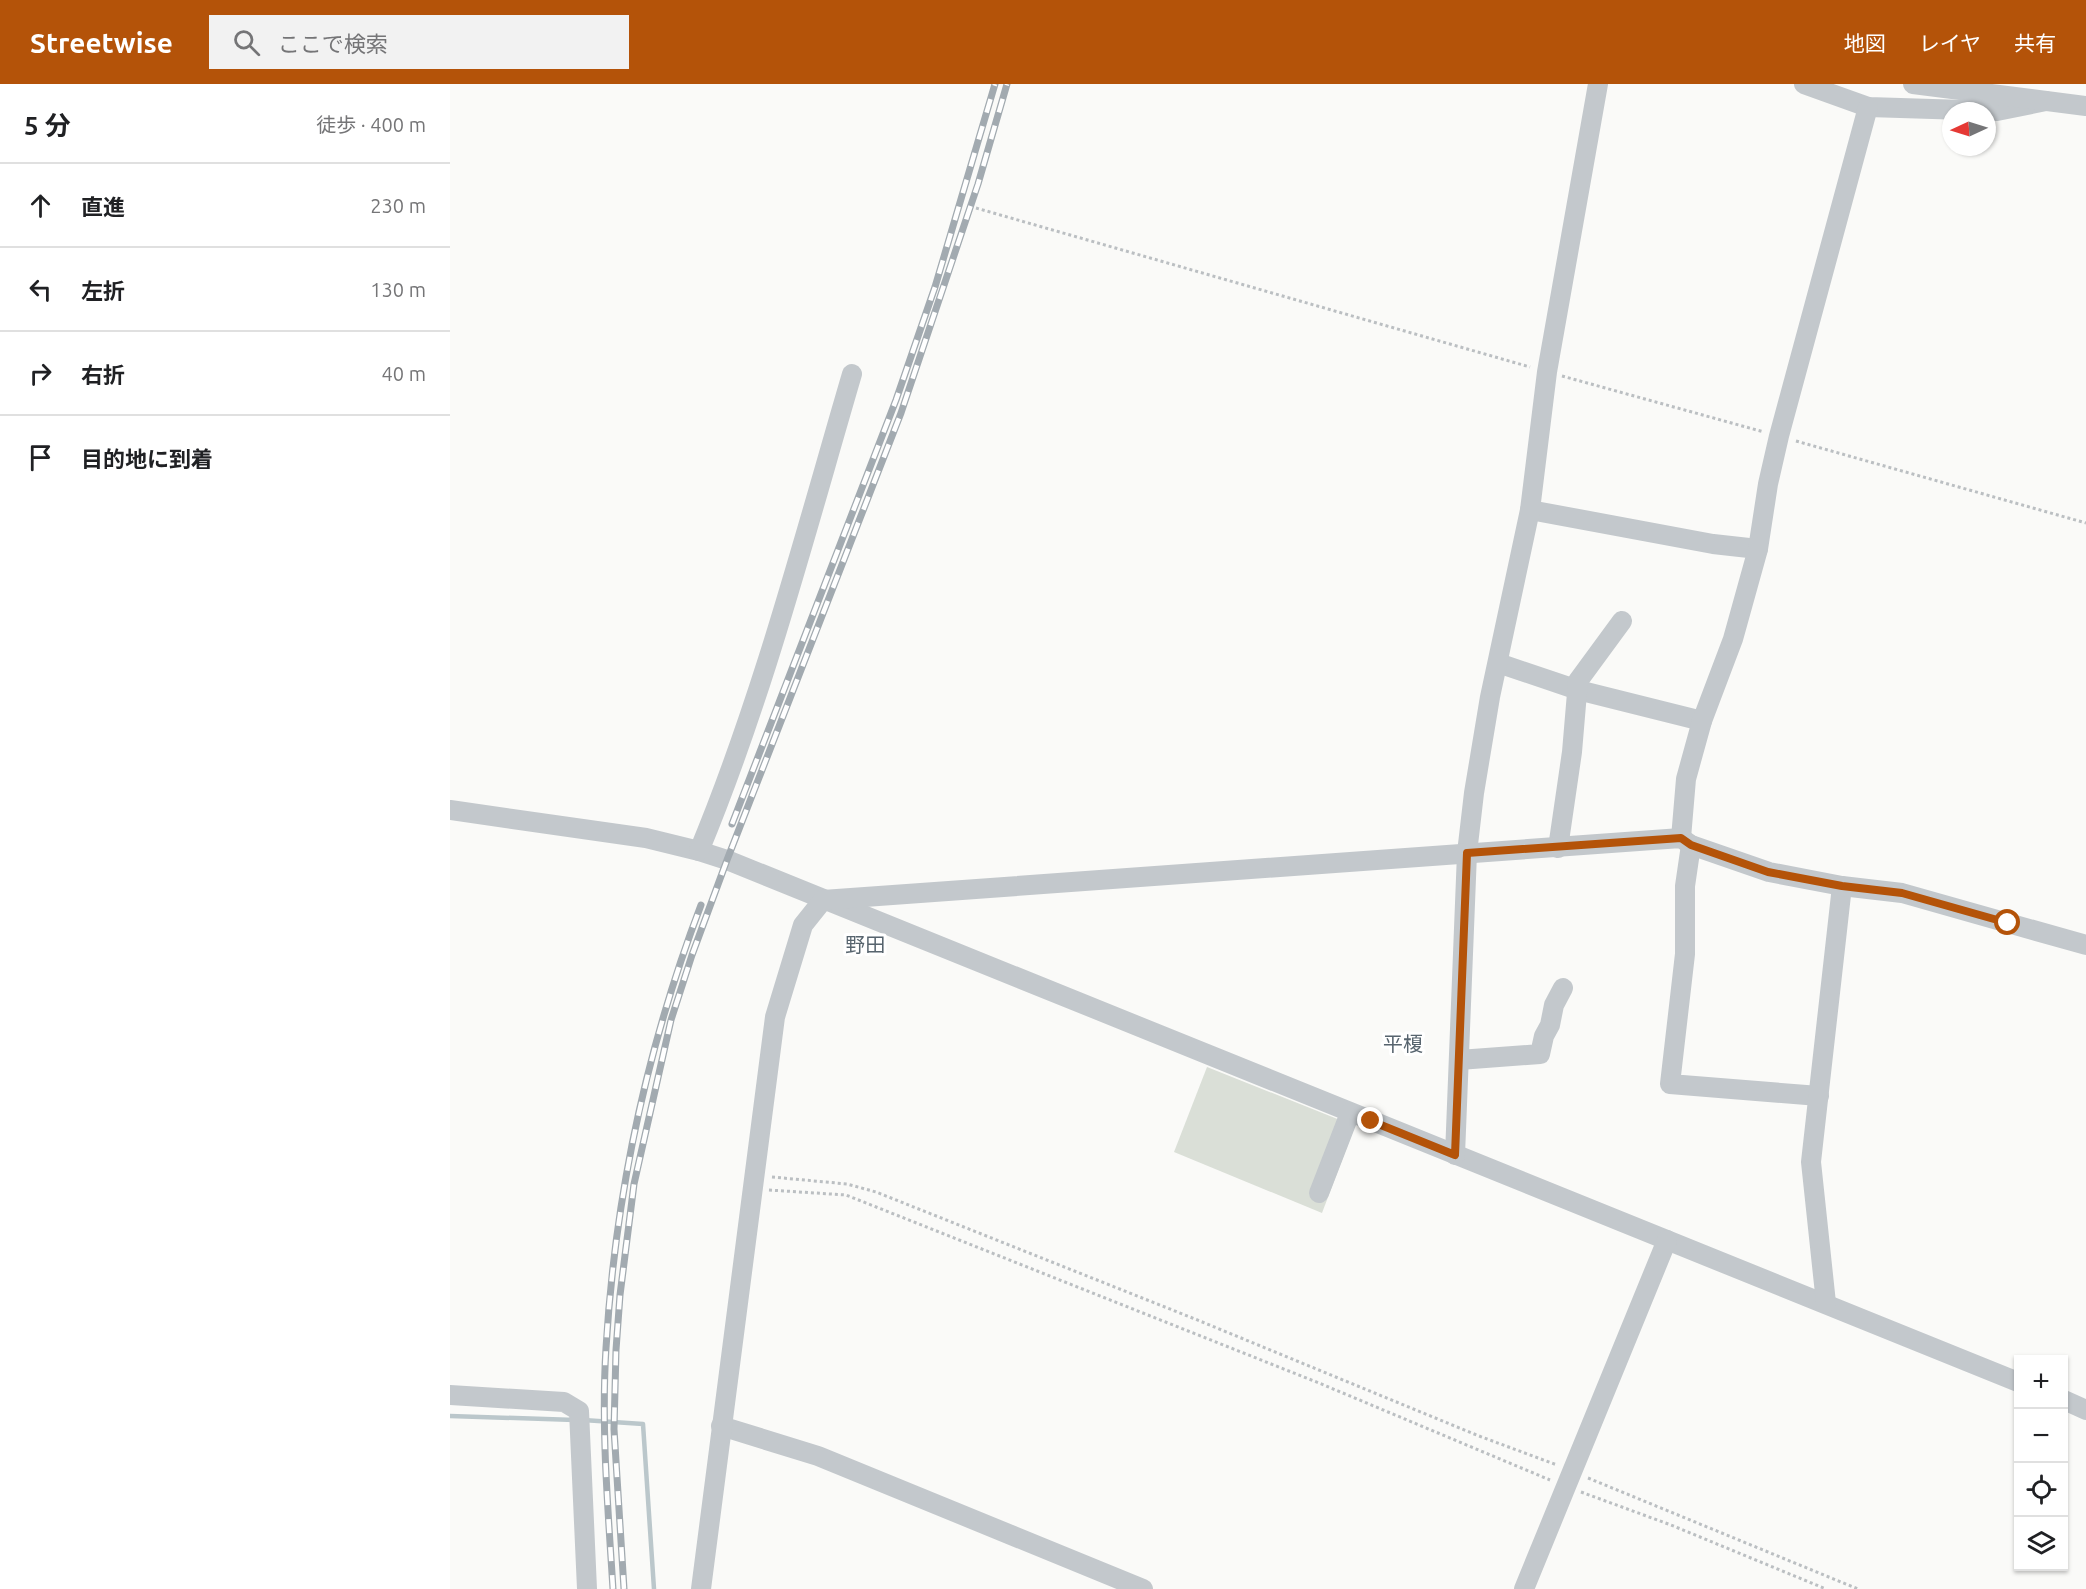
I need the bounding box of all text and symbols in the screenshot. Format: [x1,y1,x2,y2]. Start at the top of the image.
search box [209,15,629,69]
icon: search [230,26,263,59]
text: Streetwise [30,27,173,58]
text: ここで検索 [278,31,388,56]
text: 地図 [1844,31,1886,55]
text: レイヤ [1919,31,1981,55]
text: 共有 [2014,31,2056,55]
north arrow [1942,102,1996,156]
text: 5 分 [24,111,71,140]
text: 徒歩 · 400 m [316,113,426,136]
icon: ahead [24,189,57,222]
text: 直進 [81,194,125,219]
text: 230 m [370,194,426,217]
icon: left [24,273,57,306]
text: 左折 [81,278,125,303]
text: 130 m [370,278,426,301]
icon: right [24,357,57,390]
text: 右折 [81,362,125,387]
text: 40 m [382,362,426,385]
icon: arrive [24,441,57,474]
text: 目的地に到着 [81,446,213,471]
route start [1994,909,2020,935]
district label: 野田 [845,933,885,956]
district label: 平榎 [1383,1032,1423,1055]
route end [1357,1107,1383,1133]
map controls [2014,1355,2068,1571]
button: + [2014,1355,2068,1409]
button: − [2014,1409,2068,1463]
button: locate [2014,1463,2068,1517]
button: layers [2014,1517,2068,1571]

